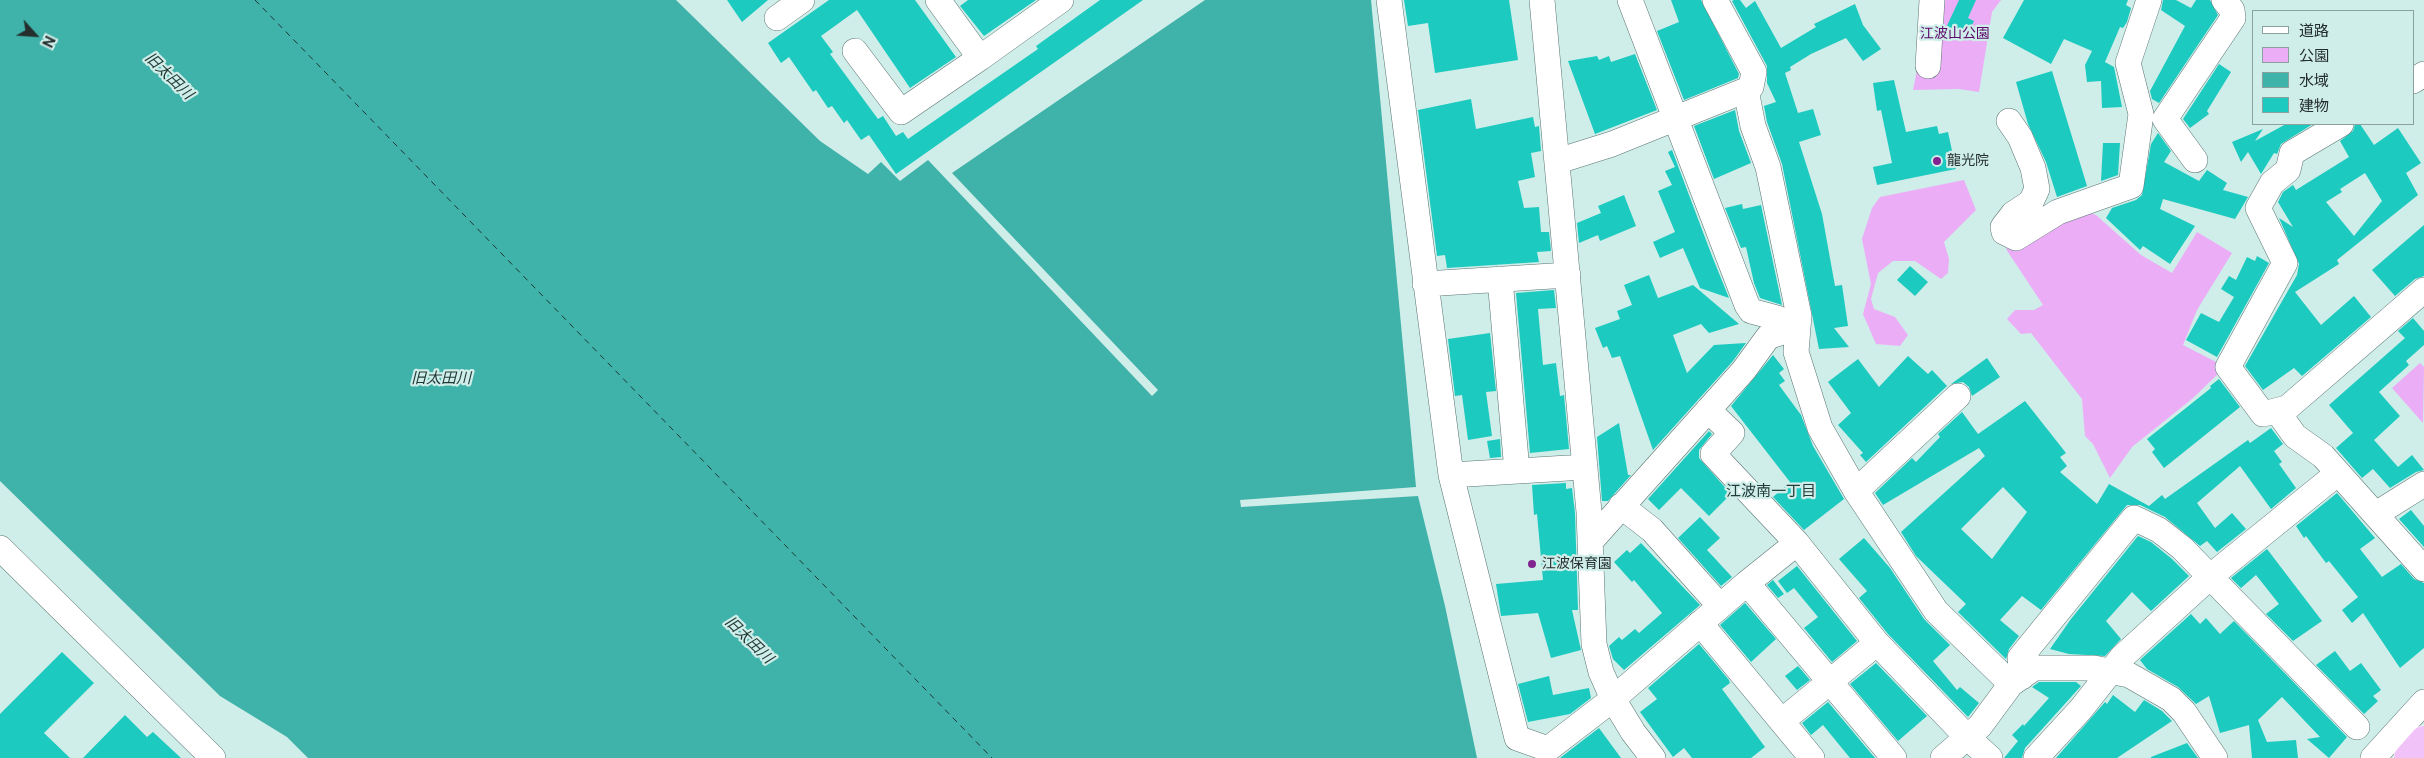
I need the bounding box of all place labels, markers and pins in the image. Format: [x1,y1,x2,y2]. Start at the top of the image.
place label: 龍光院 [1947,153,1989,169]
marker: 龍光院 [1931,155,1943,167]
place label: 江波保育園 [1542,556,1612,572]
marker: 江波保育園 [1526,558,1538,570]

